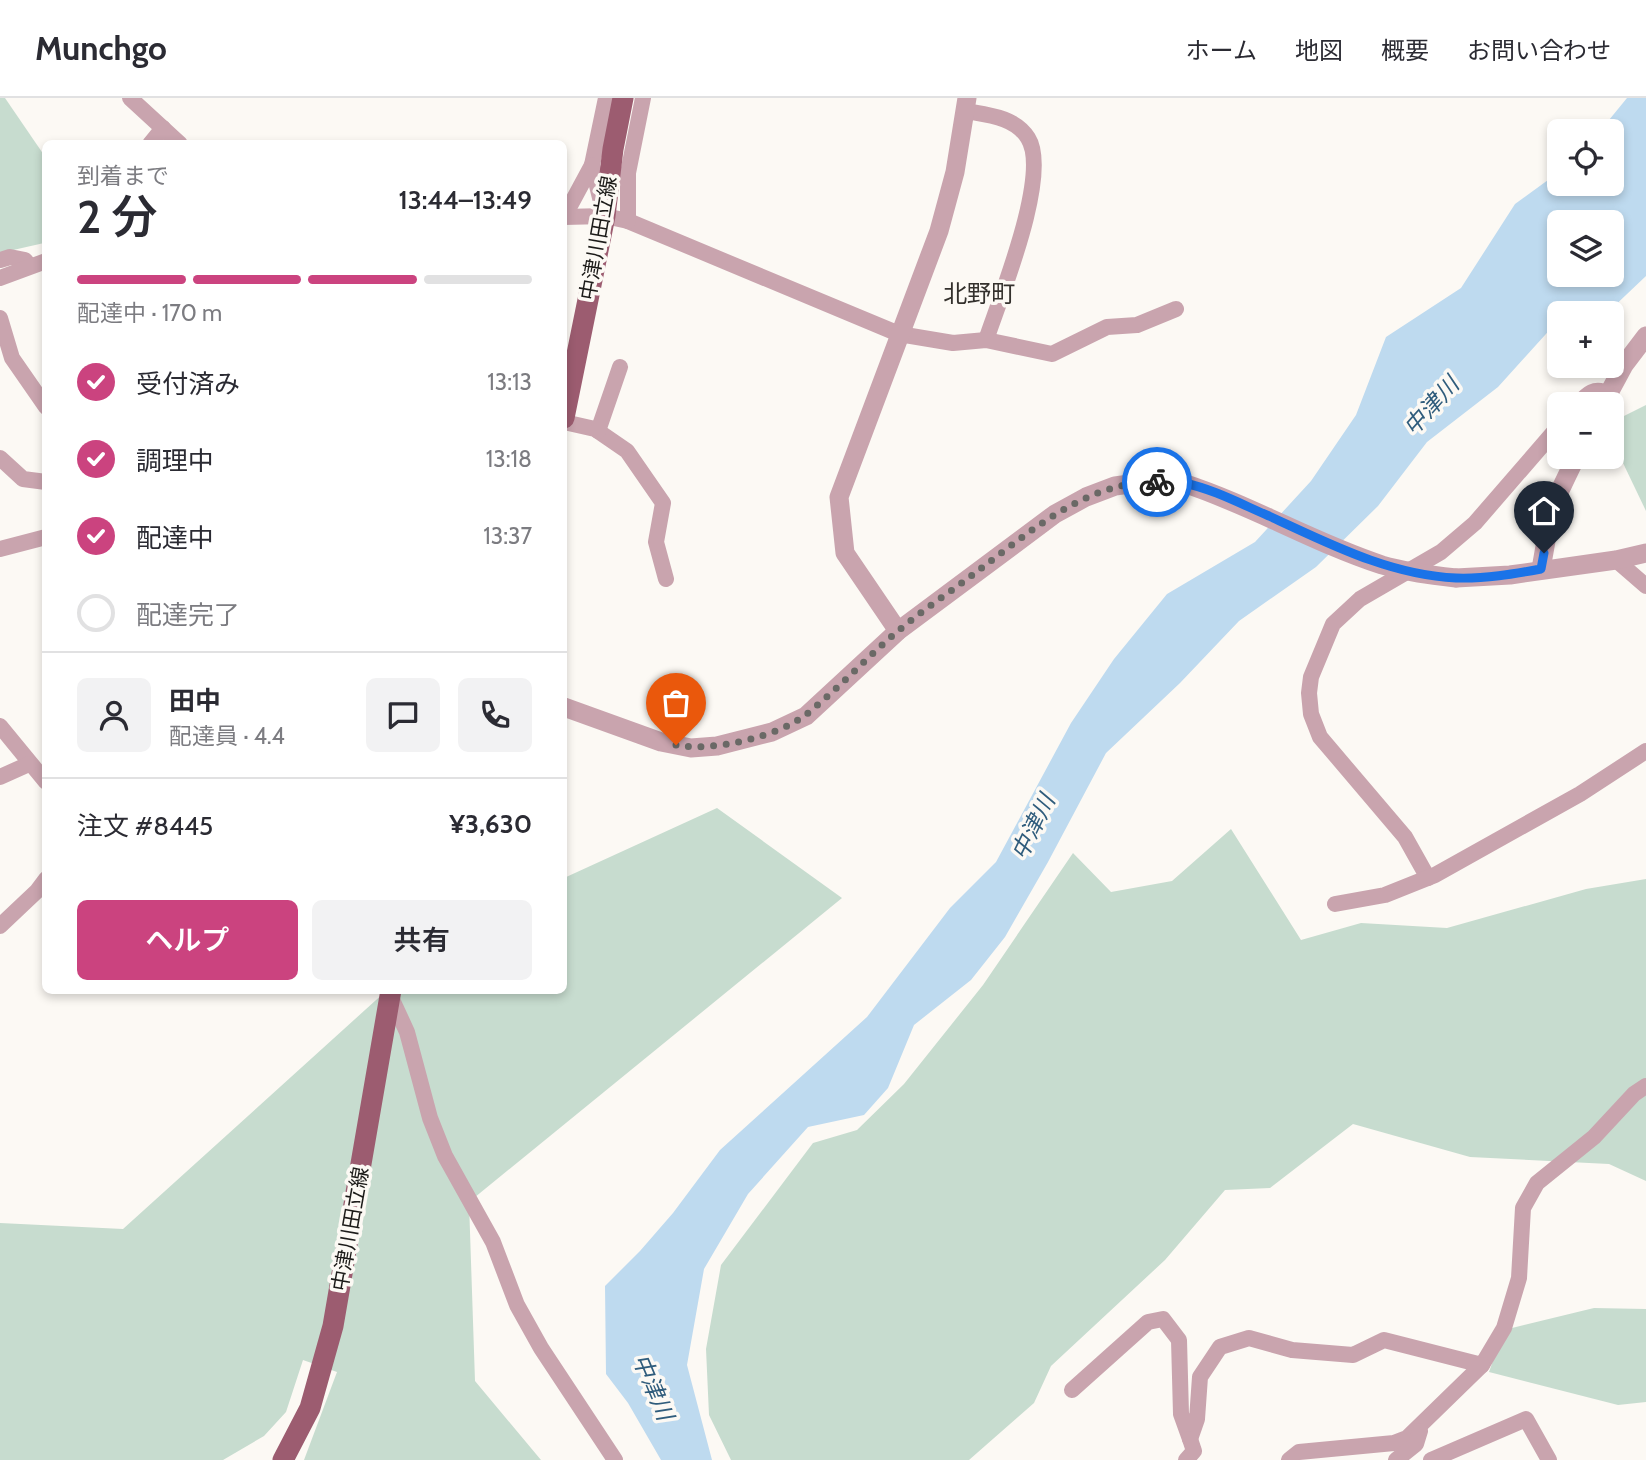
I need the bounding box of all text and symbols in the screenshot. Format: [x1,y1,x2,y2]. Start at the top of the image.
text: Munchgo [35,28,167,68]
text: ホーム [1186,36,1257,65]
text: 地図 [1295,36,1343,65]
text: 概要 [1381,36,1429,65]
text: お問い合わせ [1467,36,1611,65]
map controls [1547,119,1624,469]
button: locate [1547,119,1624,196]
text: 到着まで [77,162,169,190]
street label: 中津川田立線 [575,174,621,302]
text: 13:44–13:49 [398,184,532,216]
text: 2 分 [77,189,158,245]
button: layers [1547,210,1624,287]
district label: 北野町 [943,279,1015,308]
text: 配達中 · 170 m [77,299,222,327]
button: + [1547,301,1624,378]
icon: check [77,363,115,401]
text: 受付済み [136,368,240,400]
text: 13:13 [487,368,532,396]
water label: 中津川 [1398,369,1466,441]
button: − [1547,392,1624,469]
icon: check [77,440,115,478]
text: 調理中 [136,445,214,477]
text: 13:18 [486,445,532,473]
courier [1122,447,1192,517]
icon: bike [1138,463,1176,501]
pin [1514,481,1574,553]
icon: home [1525,492,1563,530]
icon: check [77,517,115,555]
text: 配達中 [136,522,214,554]
text: 13:37 [483,522,532,550]
text: 配達完了 [136,599,240,631]
pin [646,673,706,745]
button: person [77,678,151,752]
button: chat [366,678,440,752]
button: phone [458,678,532,752]
icon: bag [657,684,695,722]
text: 田中 [169,685,221,717]
text: 配達員 · 4.4 [169,722,285,750]
water label: 中津川 [1005,787,1062,864]
text: ¥3,630 [449,808,532,840]
text: 注文 #8445 [77,810,213,842]
button: ヘルプ [77,900,298,980]
button: 共有 [312,900,532,980]
street label: 中津川田立線 [327,1165,373,1293]
water label: 中津川 [627,1350,681,1427]

